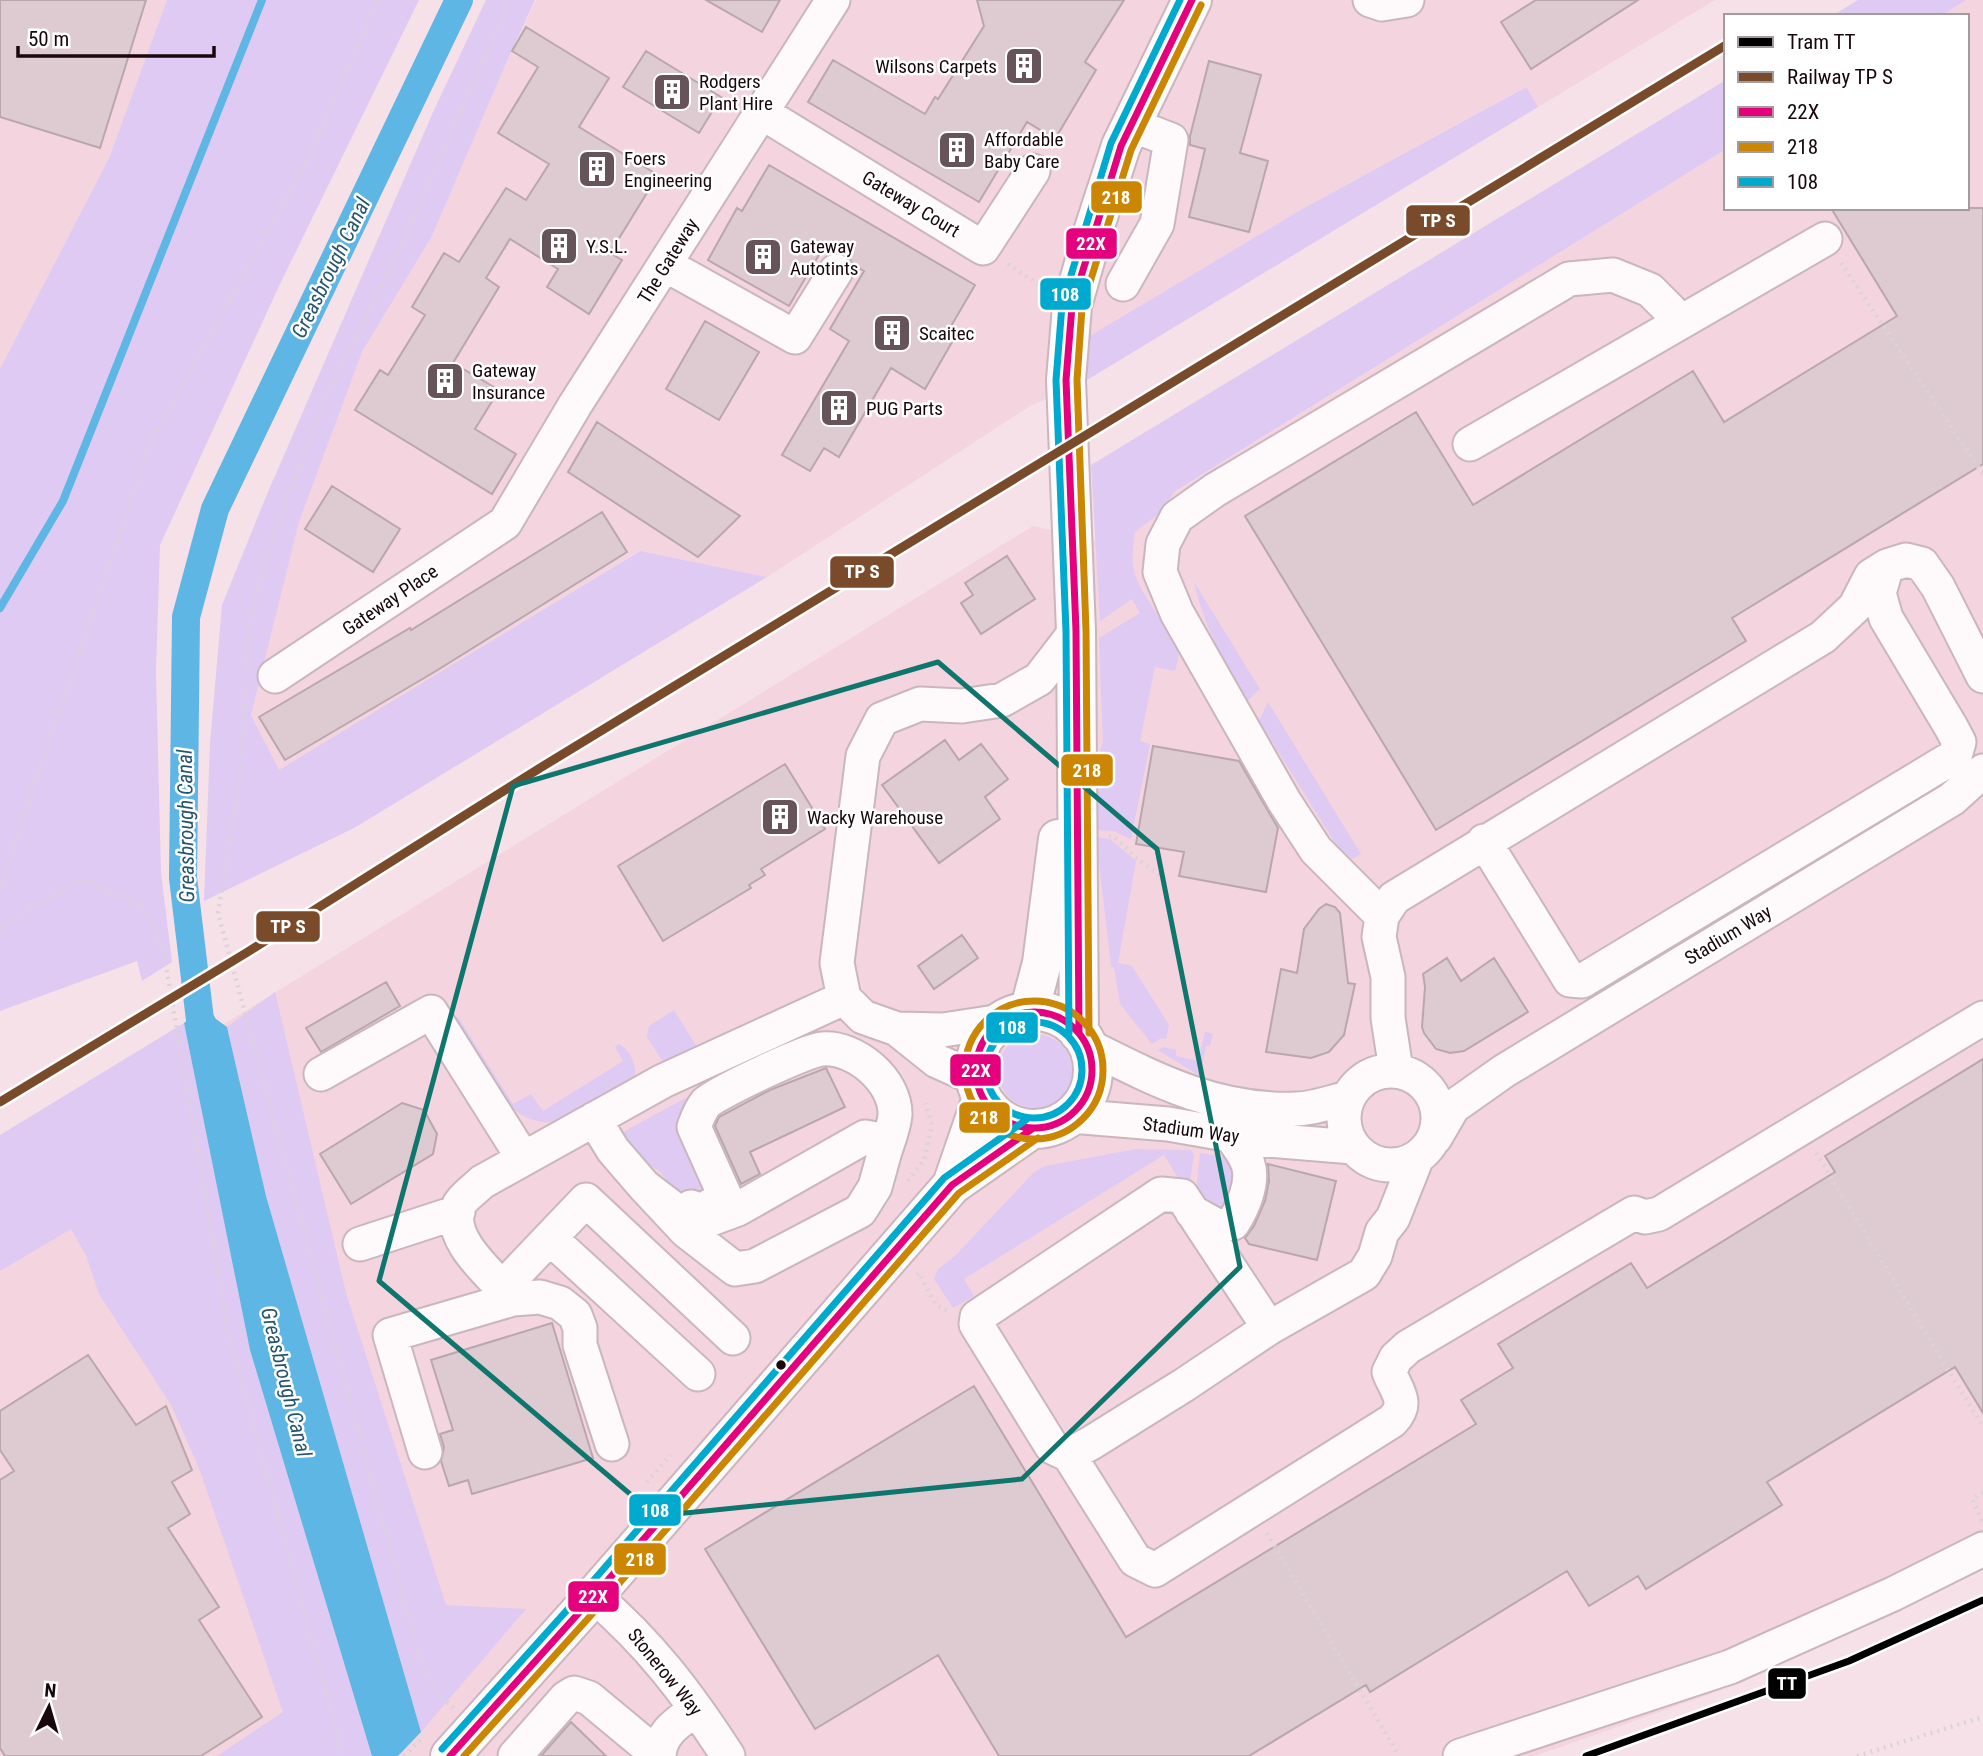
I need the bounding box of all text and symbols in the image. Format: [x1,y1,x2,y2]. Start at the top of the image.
scale bar [18,14,214,58]
legend [1724,14,1969,210]
text: 50 m [28,27,69,51]
text: Tram TT [1787,30,1856,54]
building icon: Wilsons Carpets [1003,45,1045,87]
place label: Wilsons Carpets [875,55,997,78]
text: Railway TP S [1787,65,1893,89]
place label: Rodgers Plant Hire [699,70,773,115]
building icon: Rodgers Plant Hire [651,71,693,113]
text: 22X [1787,100,1819,124]
place label: Affordable Baby Care [984,128,1063,173]
building icon: Affordable Baby Care [936,129,978,171]
text: 218 [1787,135,1818,159]
place label: Foers Engineering [624,147,712,192]
building icon: Foers Engineering [576,148,618,190]
street label: Gateway Court [858,166,964,242]
text: 108 [1787,170,1818,194]
line badge: 218 [1090,180,1143,214]
text: 218 [1102,186,1130,209]
water label: Greasbrough Canal [287,194,375,342]
line badge: TP S [1405,204,1471,237]
text: TP S [1420,209,1456,232]
street label: The Gateway [633,214,703,308]
building icon: Y.S.L. [538,225,580,267]
line badge: 22X [1065,227,1118,260]
text: 22X [1076,232,1106,255]
place label: Y.S.L. [586,235,628,258]
place label: Gateway Autotints [790,235,859,280]
building icon: Gateway Autotints [742,236,784,278]
line badge: 108 [1039,277,1092,311]
text: 108 [1051,283,1079,306]
building icon: Scaitec [871,312,913,354]
place label: Scaitec [919,322,975,345]
place label: Gateway Insurance [472,359,545,404]
building icon: Gateway Insurance [424,360,466,402]
building icon: PUG Parts [818,387,860,429]
place label: PUG Parts [866,397,943,420]
line badge: TP S [829,555,895,589]
street label: Gateway Place [338,560,442,640]
text: TP S [844,560,880,583]
water label: Greasbrough Canal [173,749,199,903]
line badge: 218 [1060,753,1114,787]
text: 218 [1073,759,1101,782]
building icon: Wacky Warehouse [759,796,801,838]
place label: Wacky Warehouse [807,806,943,829]
street label: Stadium Way [1680,900,1776,970]
line badge: TP S [255,910,321,943]
text: TP S [270,915,306,938]
line badge: 108 [985,1011,1039,1044]
text: 108 [998,1016,1026,1039]
line badge: 22X [949,1053,1002,1087]
text: 22X [961,1059,991,1082]
line badge: 218 [958,1101,1011,1134]
text: 218 [970,1106,998,1129]
street label: Stadium Way [1141,1112,1241,1148]
water label: Greasbrough Canal [256,1305,316,1459]
unlabelled marker [774,1358,788,1372]
line badge: 108 [628,1493,682,1527]
text: 108 [641,1499,669,1522]
line badge: 218 [613,1542,667,1576]
text: 218 [626,1548,654,1571]
line badge: 22X [567,1580,620,1613]
text: 22X [578,1585,608,1608]
street label: Stonerow Way [623,1624,707,1720]
line badge: TT [1767,1667,1807,1700]
north arrow [14,1672,84,1742]
text: TT [1777,1672,1797,1695]
text: N [44,1679,57,1703]

